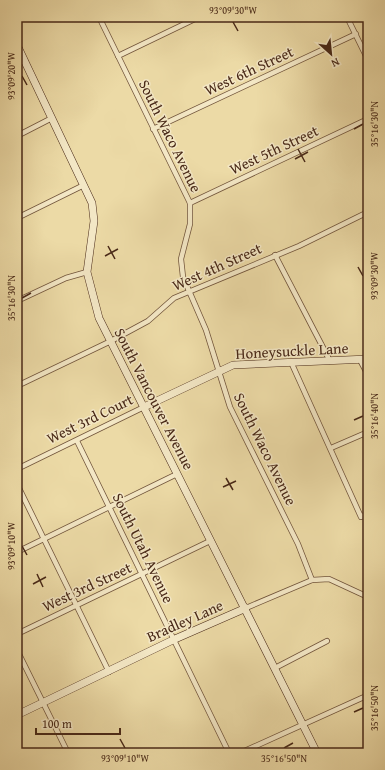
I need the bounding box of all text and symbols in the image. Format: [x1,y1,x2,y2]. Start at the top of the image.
text: 93°09'30"W [209,3,257,18]
north arrow [311,34,351,74]
street label: West 6th Street [201,40,297,100]
text: 93°09'20"W [4,52,19,100]
text: N [328,54,342,72]
street label: South Waco Avenue [134,76,207,196]
text: 35°16'30"N [367,101,382,147]
street label: West 5th Street [226,119,322,179]
street label: West 4th Street [169,237,266,296]
text: 93°09'30"W [367,252,382,300]
text: 35°16'30"N [4,275,19,321]
street label: South Vancouver Avenue [110,324,199,473]
street label: Honeysuckle Lane [235,337,349,364]
street label: West 3rd Court [43,388,137,449]
street label: South Waco Avenue [229,389,302,509]
text: 35°16'40"N [367,393,382,439]
street label: South Utah Avenue [108,489,179,606]
text: 93°09'10"W [4,522,19,570]
street label: West 3rd Street [39,556,135,616]
street label: Bradley Lane [143,594,226,647]
text: 35°16'50"N [367,685,382,731]
scale bar [36,710,120,736]
text: 100 m [42,715,72,732]
text: 93°09'10"W [101,751,149,766]
text: 35°16'50"N [261,751,307,766]

